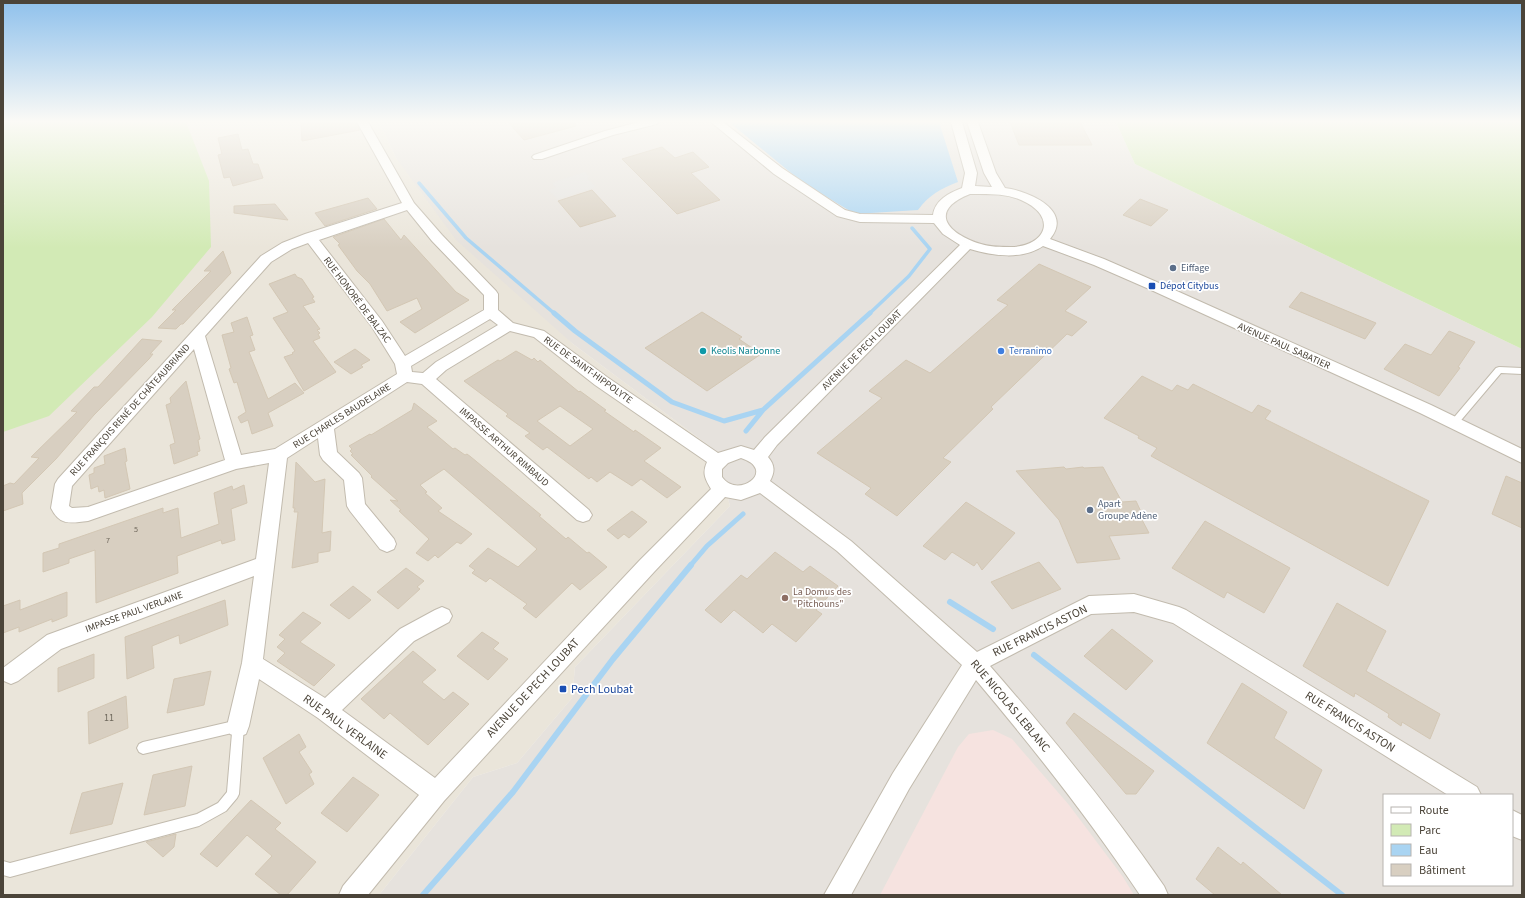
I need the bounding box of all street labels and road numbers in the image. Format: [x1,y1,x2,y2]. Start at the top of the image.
street label: RUE HONORÉ DE BALZAC [320,254,394,346]
street label: AVENUE DE PECH LOUBAT [819,306,906,393]
street label: AVENUE PAUL SABATIER [1235,319,1333,373]
street label: RUE DE SAINT-HIPPOLYTE [541,333,635,407]
street label: RUE FRANÇOIS RENÉ DE CHÂTEAUBRIAND [67,341,193,479]
street label: RUE CHARLES BAUDELAIRE [290,380,394,452]
street label: IMPASSE ARTHUR RIMBAUD [456,404,552,490]
street label: IMPASSE PAUL VERLAINE [83,588,185,636]
street label: RUE FRANCIS ASTON [990,601,1090,661]
street label: AVENUE DE PECH LOUBAT [482,634,584,741]
street label: RUE NICOLAS LEBLANC [966,656,1054,756]
street label: RUE FRANCIS ASTON [1302,687,1398,757]
street label: RUE PAUL VERLAINE [299,690,391,764]

